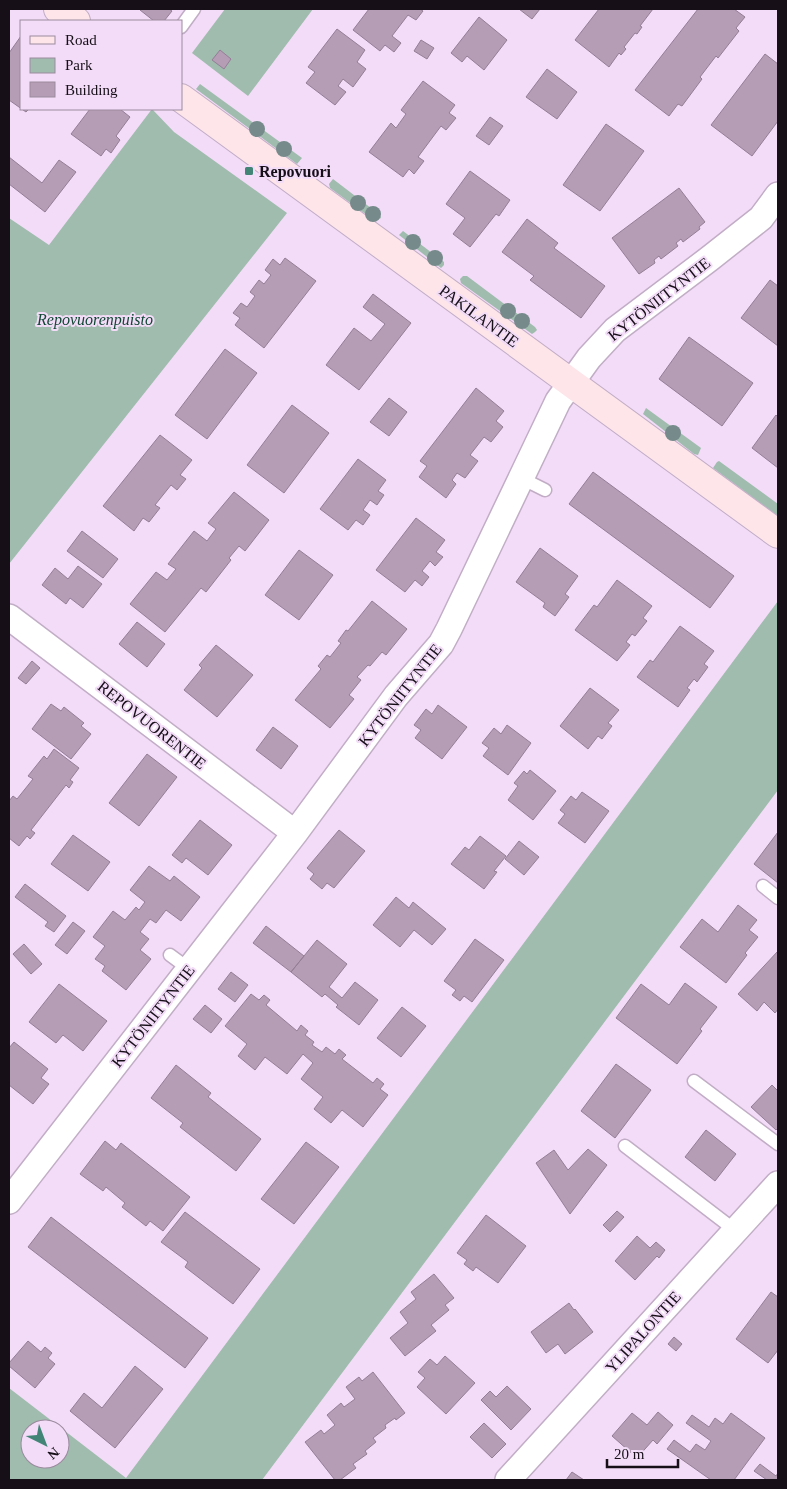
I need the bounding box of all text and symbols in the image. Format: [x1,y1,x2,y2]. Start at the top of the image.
legend [20,20,182,110]
text: Road [65,32,97,48]
text: Park [65,57,93,73]
text: Building [65,82,118,98]
place label: Repovuori [259,163,332,181]
marker: Repovuori [243,165,255,177]
street label: KYTÖNIITYNTIE [605,254,713,344]
street label: PAKILANTIE [436,282,522,350]
park label: Repovuorenpuisto [36,311,153,329]
street label: KYTÖNIITYNTIE [355,641,445,749]
street label: REPOVUORENTIE [95,678,209,772]
street label: KYTÖNIITYNTIE [108,962,198,1070]
street label: YLIPALONTIE [602,1288,684,1376]
north arrow [20,1419,70,1469]
scale bar [607,1436,678,1468]
text: N [45,1444,62,1462]
text: 20 m [614,1446,645,1462]

